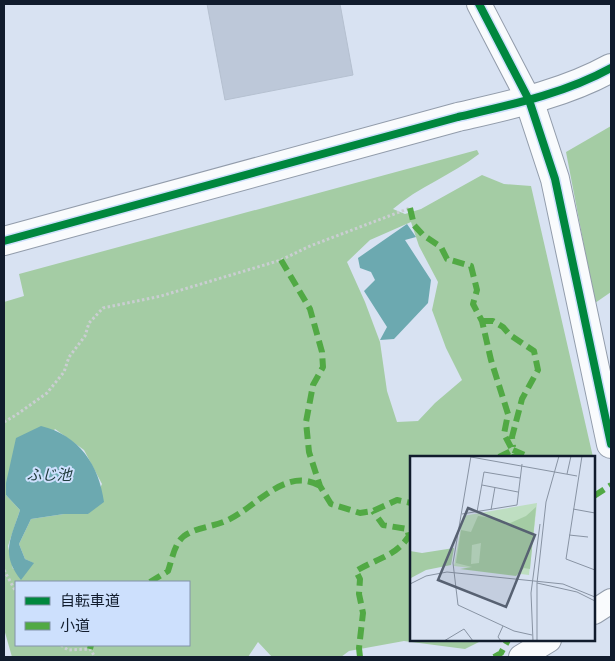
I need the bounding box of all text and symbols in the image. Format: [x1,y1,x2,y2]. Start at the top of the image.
inset map [410,456,595,641]
water label: ふじ池 [26,464,73,484]
legend [15,581,190,646]
text: 自転車道 [60,590,120,610]
text: 小道 [60,615,90,635]

